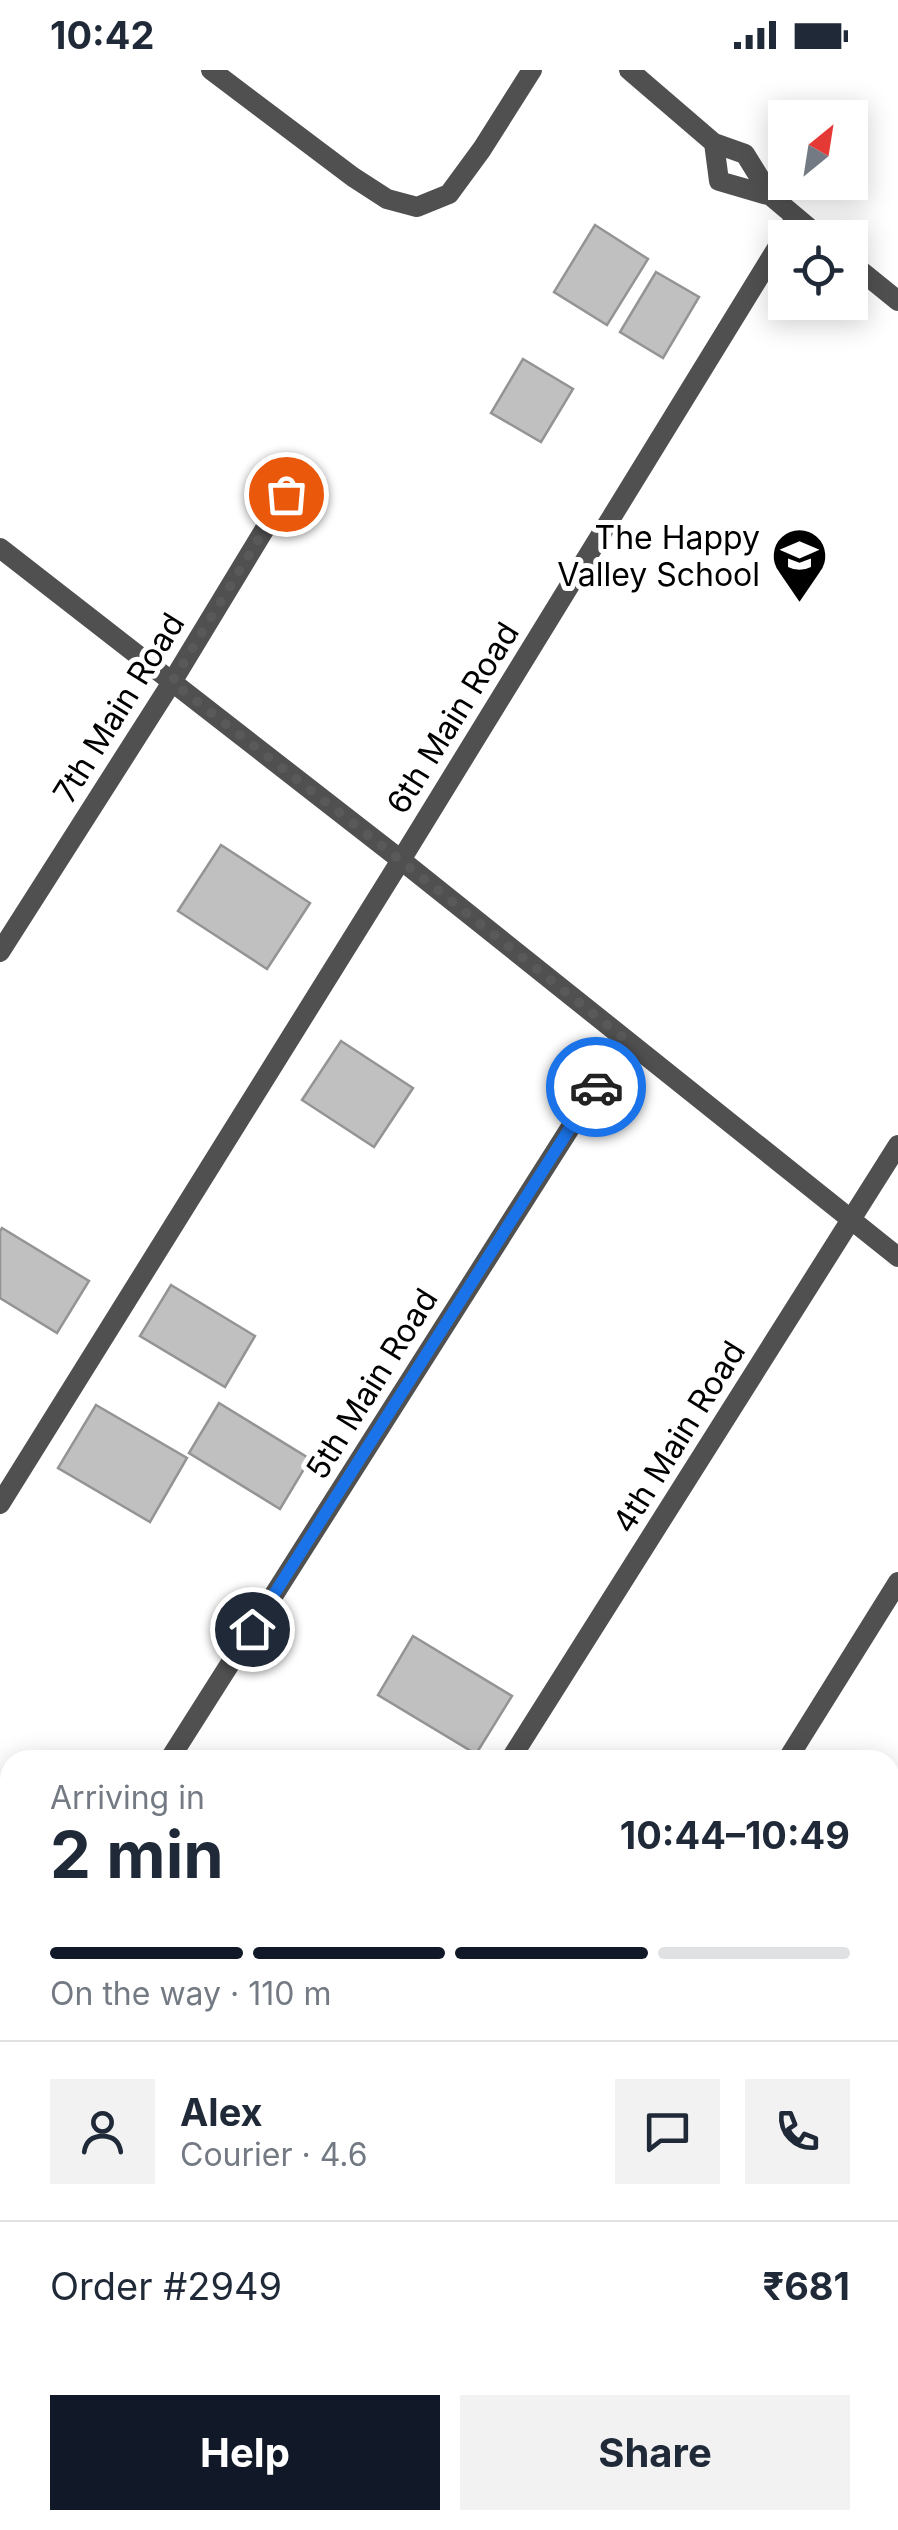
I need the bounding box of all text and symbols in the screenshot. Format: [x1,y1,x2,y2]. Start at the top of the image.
text: 10:42 [50,12,154,58]
north arrow [768,100,868,200]
map controls [768,100,868,320]
button: locate [768,220,868,320]
pin [244,452,329,537]
icon: bag [259,467,314,522]
place label: The Happy Valley School [557,518,760,594]
school or university icon: The Happy Valley School [769,526,829,605]
street label: 7th Main Road [45,606,192,810]
street label: 6th Main Road [378,615,527,820]
courier [546,1037,646,1137]
icon: car [569,1060,624,1115]
street label: 5th Main Road [297,1281,446,1486]
street label: 4th Main Road [604,1334,753,1540]
pin [210,1587,295,1672]
icon: home [225,1602,280,1657]
text: Arriving in [50,1778,205,1817]
text: 10:44–10:49 [620,1812,850,1858]
text: 2 min [50,1815,224,1894]
text: On the way · 110 m [50,1974,332,2013]
button: person [50,2079,155,2184]
button: chat [615,2079,720,2184]
button: phone [745,2079,850,2184]
text: Alex [180,2089,263,2135]
text: Courier · 4.6 [180,2135,368,2174]
text: Order #2949 [50,2263,282,2309]
text: ₹681 [762,2263,850,2309]
button: Help [50,2395,440,2510]
button: Share [460,2395,850,2510]

